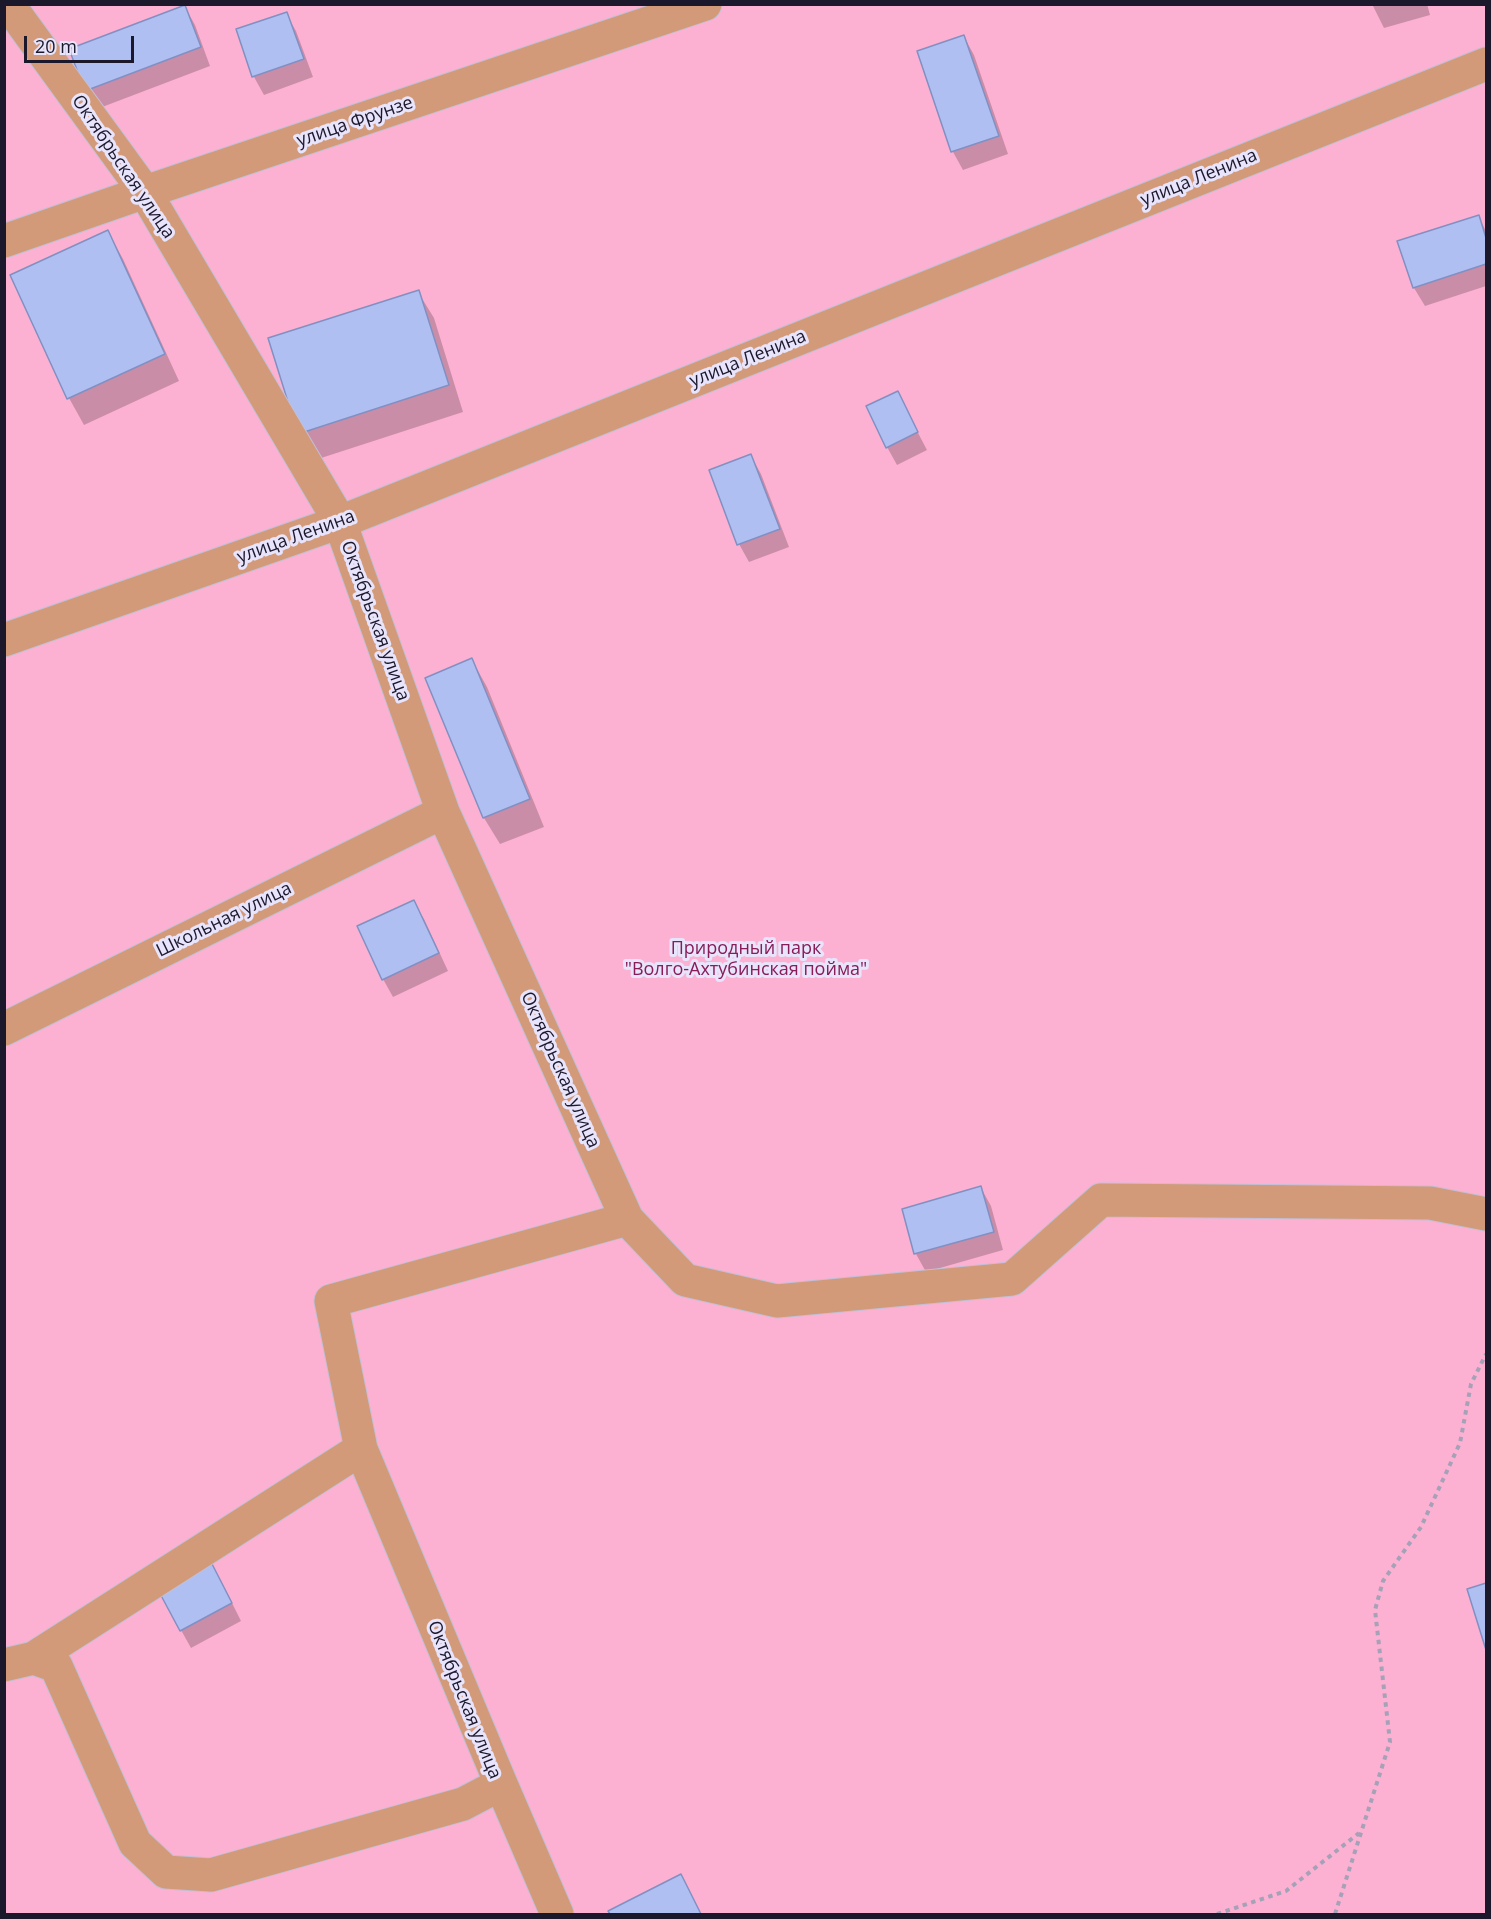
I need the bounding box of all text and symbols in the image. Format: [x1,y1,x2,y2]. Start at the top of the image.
scale bar [27,24,136,62]
text: 20 m [35,34,77,58]
street label: Октябрьская улица [67,91,179,243]
street label: улица Фрунзе [294,92,416,152]
street label: улица Ленина [1138,145,1260,211]
street label: улица Ленина [687,326,809,392]
street label: улица Ленина [234,506,358,568]
street label: Октябрьская улица [336,538,414,704]
street label: Школьная улица [153,878,295,962]
park label: Природный парк "Волго-Ахтубинская пойма" [625,938,867,980]
street label: Октябрьская улица [516,989,604,1151]
street label: Октябрьская улица [422,1618,506,1782]

